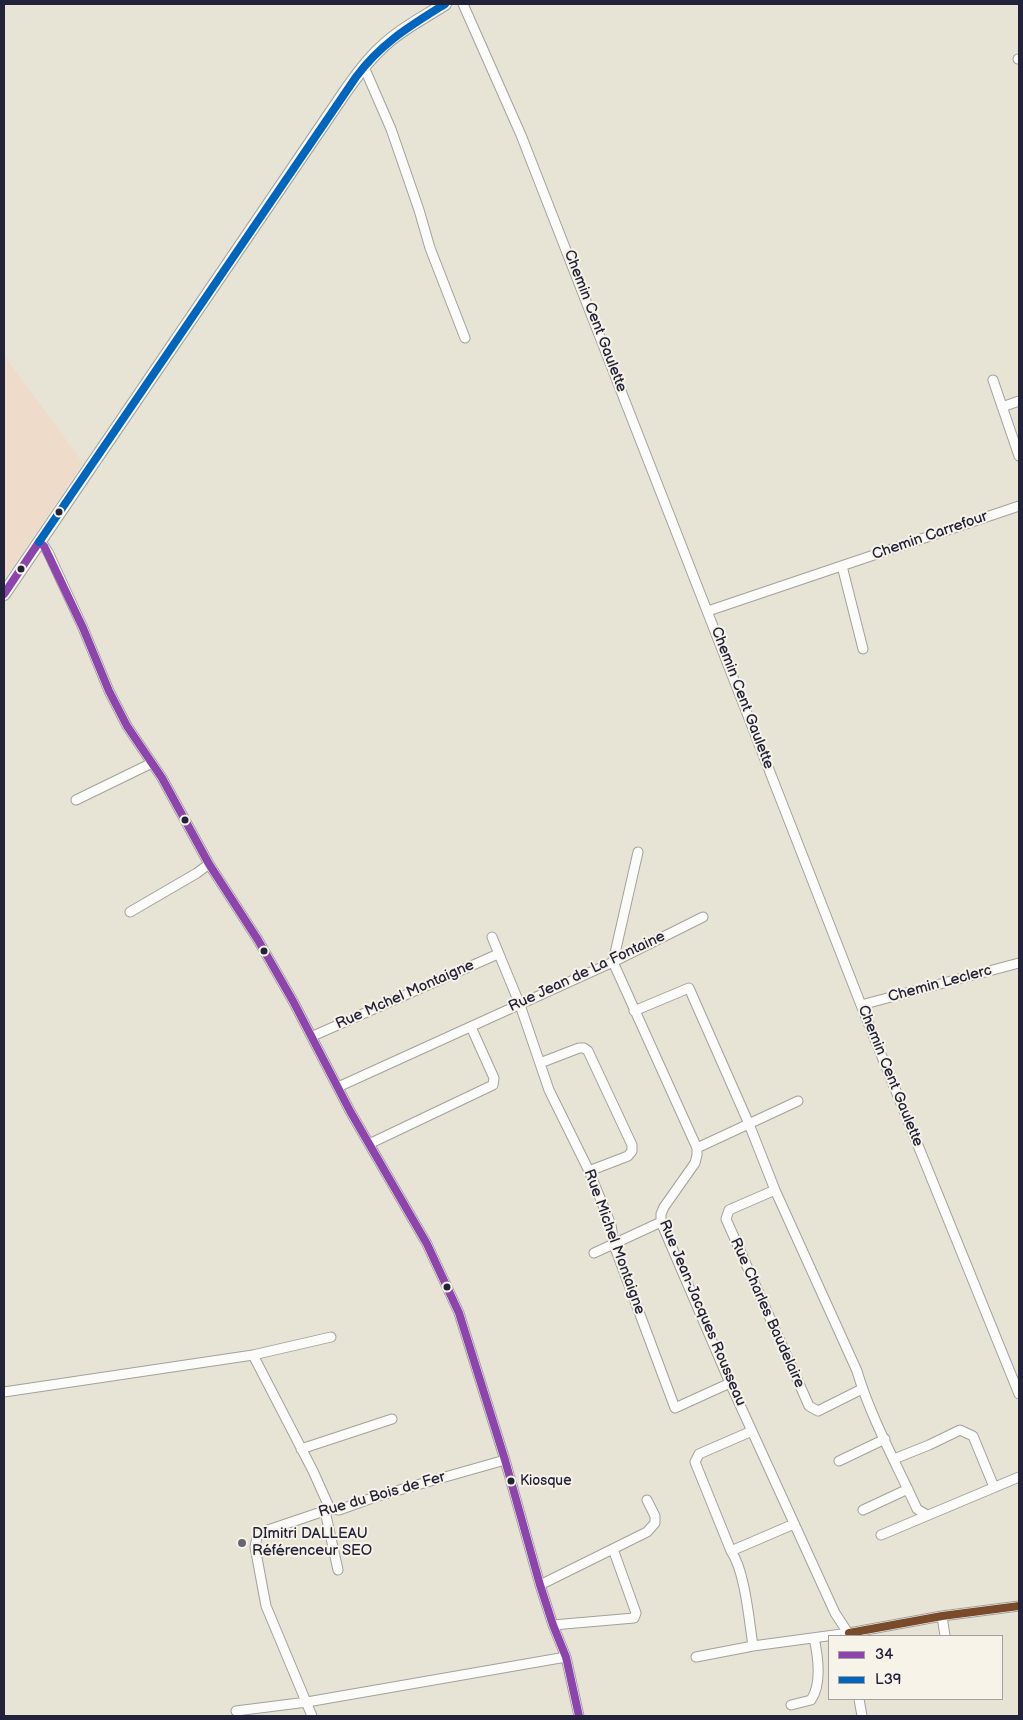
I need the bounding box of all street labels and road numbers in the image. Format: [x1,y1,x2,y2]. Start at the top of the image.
street label: Chemin Cent Gaulette [560,247,630,395]
street label: Chemin Carrefour [870,508,990,564]
street label: Chemin Cent Gaulette [707,624,777,772]
street label: Rue Jean de La Fontaine [506,928,668,1016]
street label: Rue Mchel Montaigne [333,956,477,1034]
street label: Chemin Leclerc [886,962,994,1006]
street label: Chemin Cent Gaulette [853,1003,927,1149]
street label: Rue Michel Montaigne [579,1167,649,1317]
street label: Rue Jean-Jacques Rousseau [655,1217,749,1409]
street label: Rue Charles Baudelaire [726,1235,808,1391]
street label: Rue du Bois de Fer [317,1468,447,1522]

